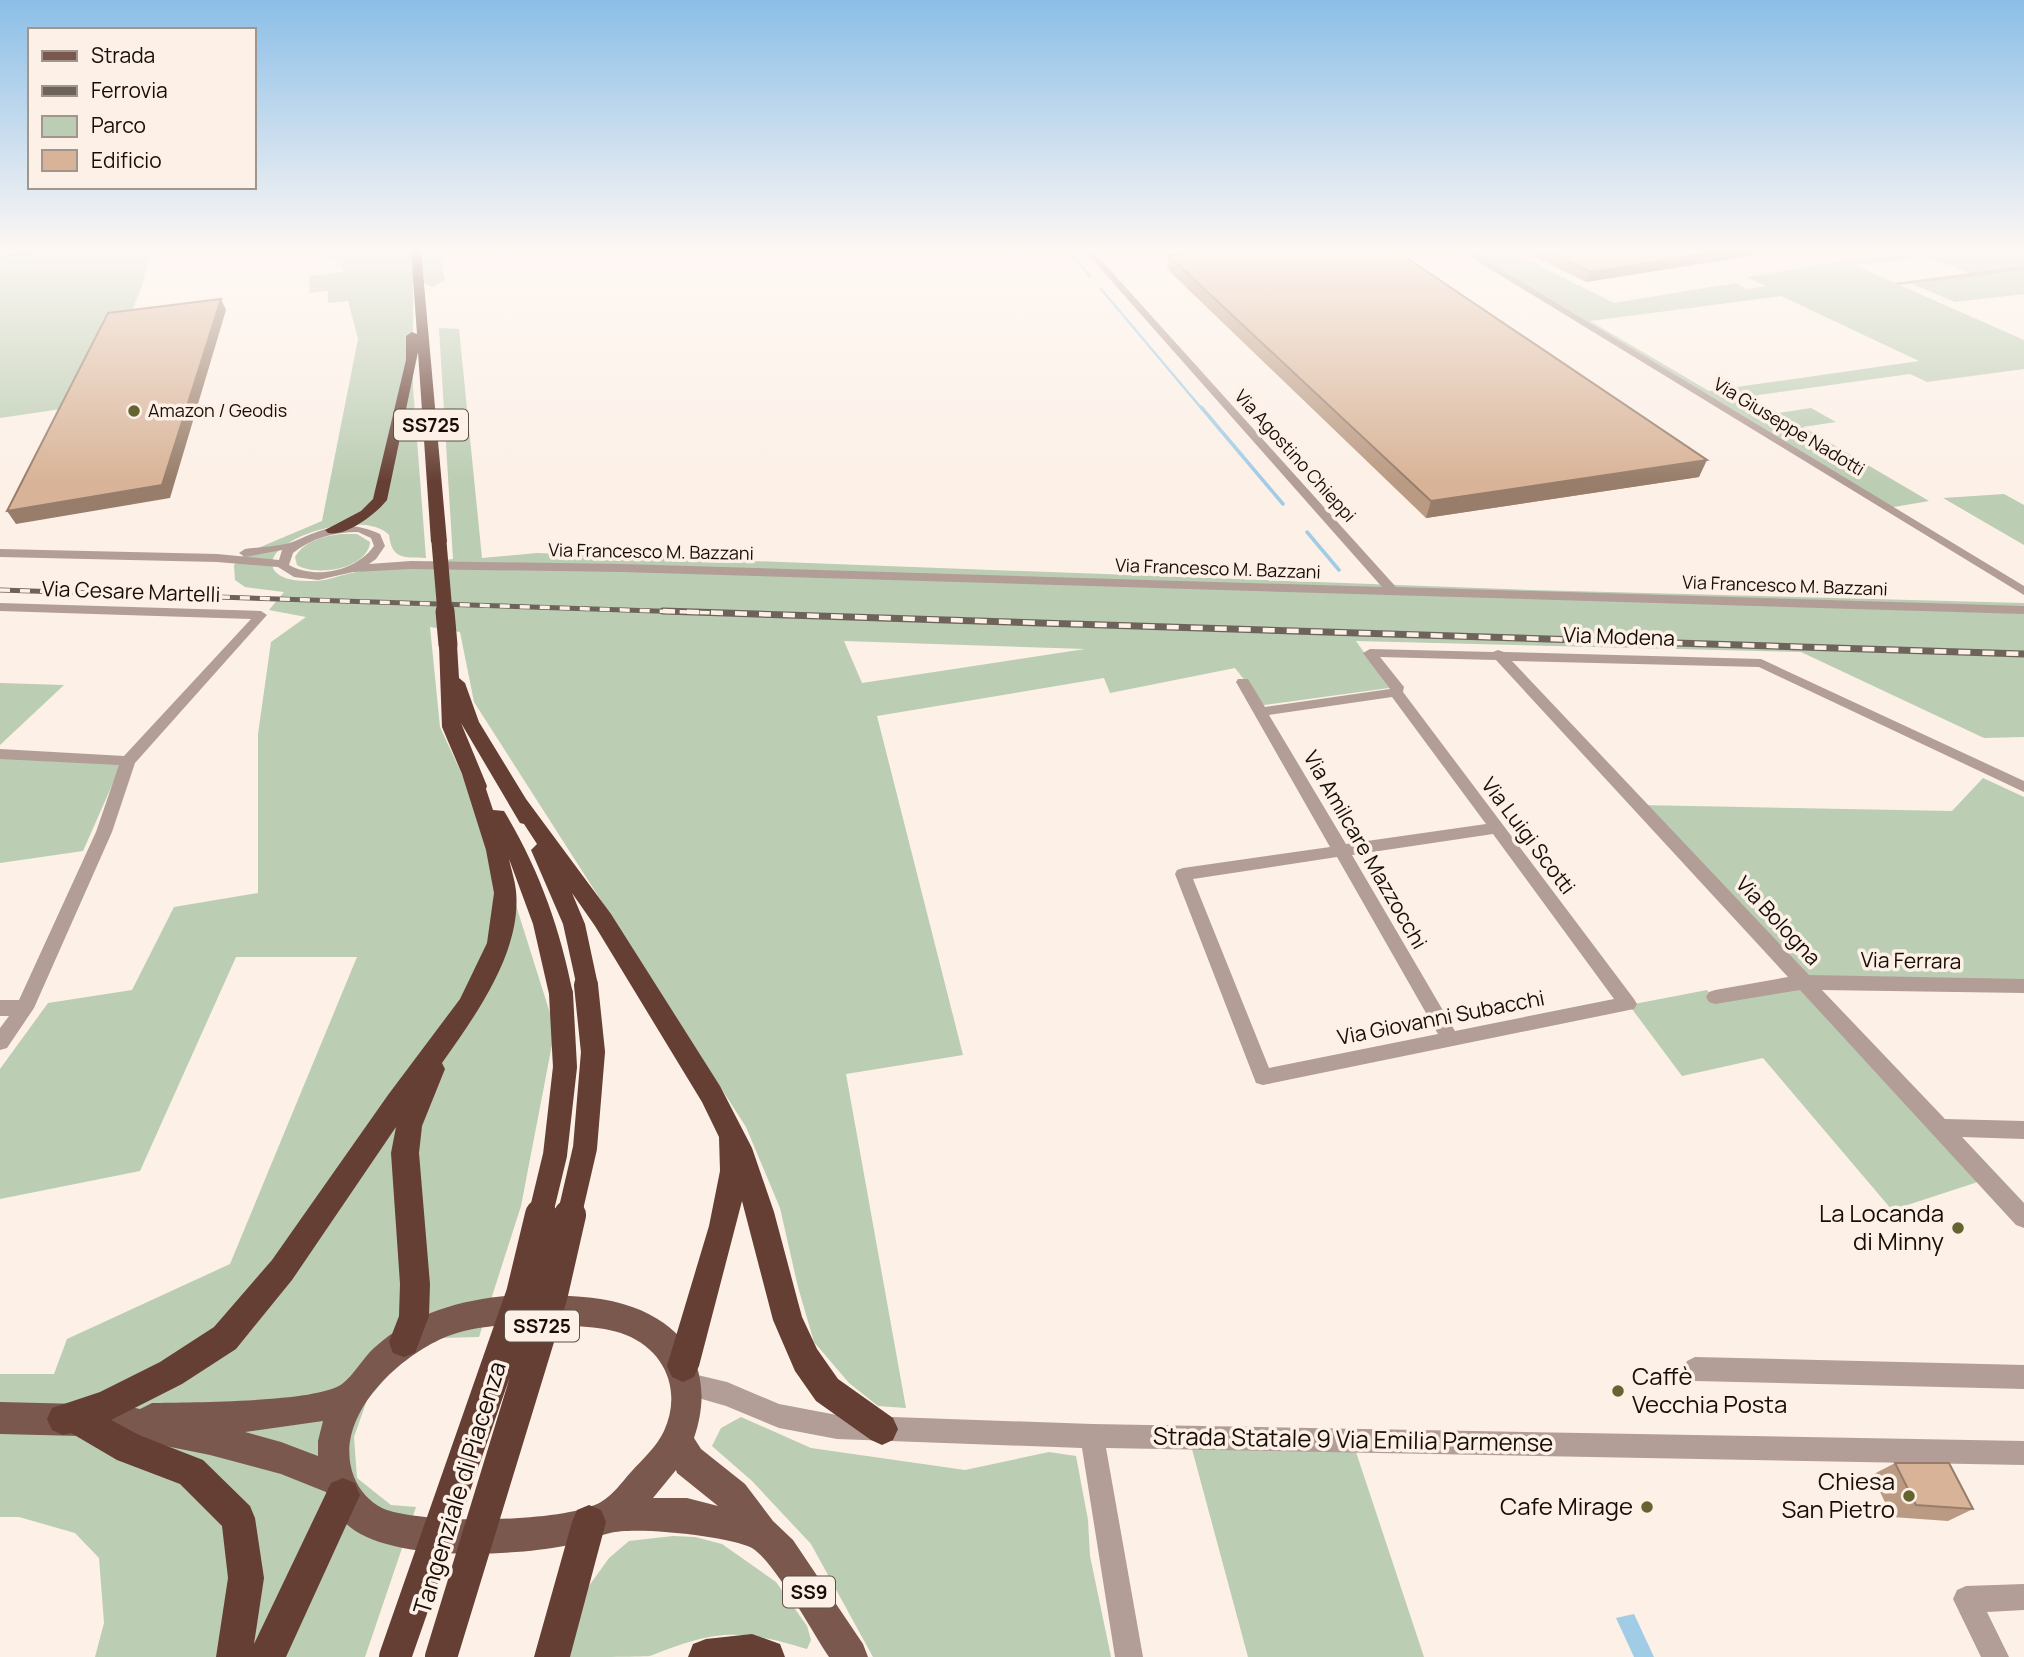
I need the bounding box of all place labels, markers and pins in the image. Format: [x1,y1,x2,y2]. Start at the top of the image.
place label: Amazon / Geodis [148,398,287,422]
marker: Amazon / Geodis [126,403,142,419]
place label: La Locanda di Minny [1819,1196,1944,1257]
marker: La Locanda di Minny [1950,1220,1966,1236]
place label: Caffè Vecchia Posta [1632,1359,1787,1420]
marker: Caffè Vecchia Posta [1610,1383,1626,1399]
place label: Chiesa San Pietro [1781,1464,1895,1525]
marker: Chiesa San Pietro [1901,1488,1917,1504]
place label: Cafe Mirage [1500,1489,1633,1522]
marker: Cafe Mirage [1639,1499,1655,1515]

